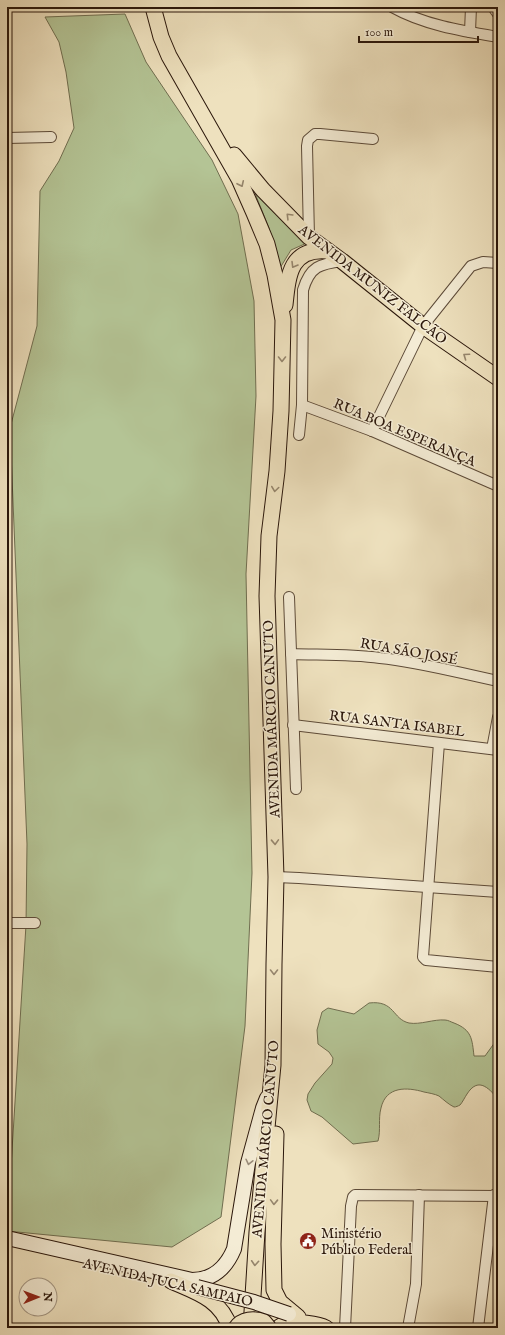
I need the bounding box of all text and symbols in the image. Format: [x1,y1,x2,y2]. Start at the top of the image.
scale bar [359,18,478,44]
text: 100 m [365,25,393,40]
one-way arrow [236,180,244,187]
one-way arrow [286,213,293,221]
street label: AVENIDA MUNIZ FALCÃO [294,220,451,349]
one-way arrow [292,261,299,268]
one-way arrow [463,353,470,361]
one-way arrow [278,356,286,362]
street label: RUA BOA ESPERANÇA [331,395,479,471]
one-way arrow [271,486,280,492]
street label: AVENIDA MÁRCIO CANUTO [259,619,284,819]
street label: RUA SÃO JOSÉ [359,634,460,669]
street label: RUA SANTA ISABEL [328,707,466,741]
one-way arrow [271,839,280,845]
one-way arrow [270,969,278,975]
street label: AVENIDA MÁRCIO CANUTO [247,1039,284,1240]
one-way arrow [245,1159,253,1165]
one-way arrow [270,1199,278,1205]
place label: Ministério Público Federal [321,1225,412,1259]
public building icon: Ministério Público Federal [298,1231,318,1251]
street label: AVENIDA JUCA SAMPAIO [80,1254,255,1311]
one-way arrow [251,1260,260,1266]
north arrow [18,1277,58,1317]
text: N [40,1291,54,1302]

